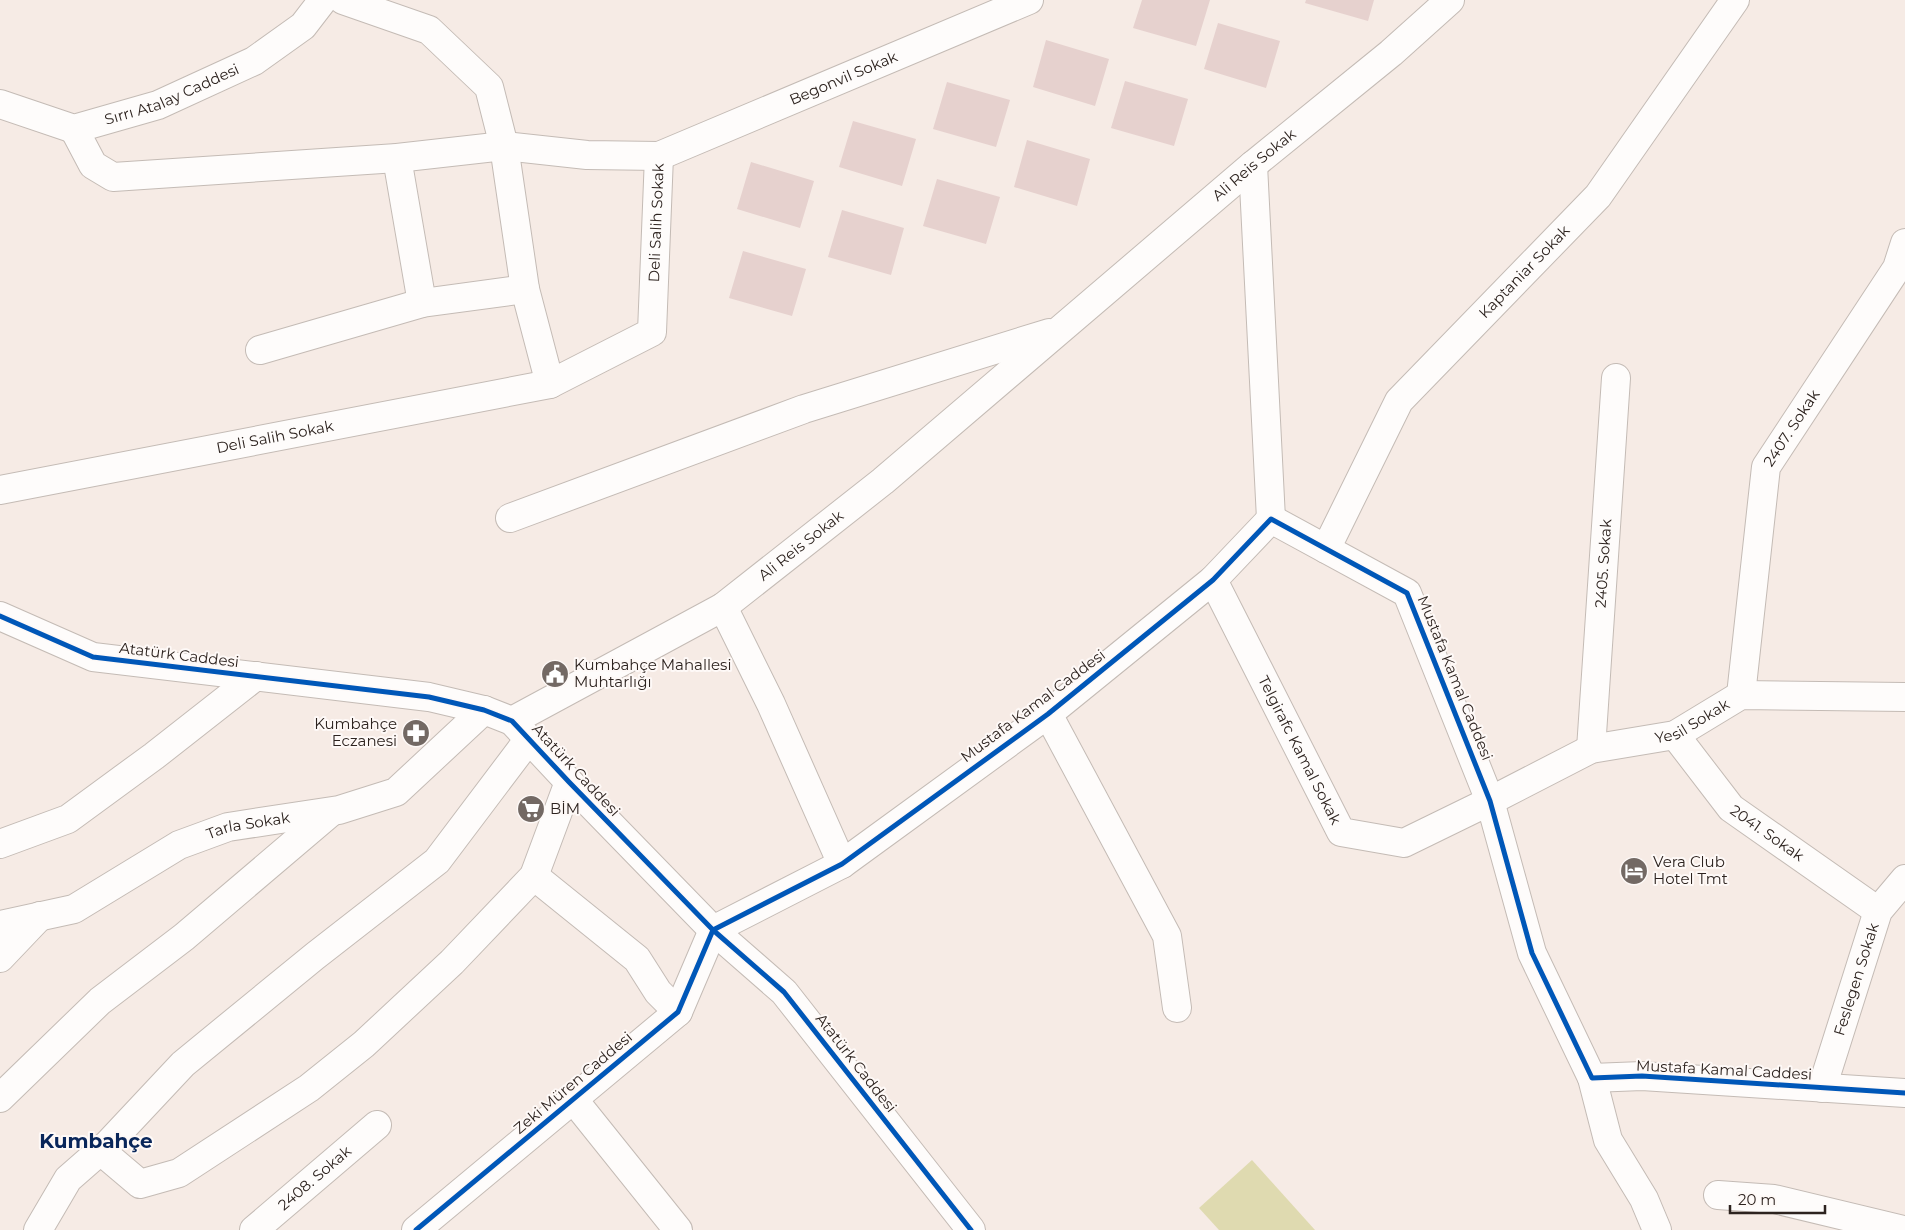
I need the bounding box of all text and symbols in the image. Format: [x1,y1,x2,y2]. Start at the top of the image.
street label: Begonvil Sokak [786,47,900,109]
street label: Sırrı Atalay Caddesi [102,59,242,129]
street label: Ali Reis Sokak [1208,124,1300,205]
street label: Deli Salih Sokak [644,163,668,283]
street label: Kaptaniar Sokak [1475,221,1573,322]
street label: 2407. Sokak [1759,386,1823,470]
street label: Deli Salih Sokak [215,416,335,457]
street label: Ali Reis Sokak [754,506,847,585]
street label: 2405. Sokak [1591,518,1615,608]
street label: Mustafa Kamal Caddesi [1414,593,1497,763]
street label: Atatürk Caddesi [118,638,240,671]
street label: Mustafa Kamal Caddesi [957,645,1109,766]
place label: Kumbahçe Mahallesi Muhtarlığı [574,655,731,691]
public building icon: Kumbahçe Mahallesi Muhtarlığı [540,659,570,689]
street label: Telgirafc Kamal Sokak [1254,673,1346,828]
street label: Yesil Sokak [1653,694,1733,747]
place label: Kumbahçe Eczanesi [314,714,397,750]
pharmacy icon: Kumbahçe Eczanesi [401,718,431,748]
street label: Atatürk Caddesi [528,719,624,820]
supermarket icon: BİM [516,794,546,824]
place label: BİM [550,799,580,818]
street label: 2041. Sokak [1727,800,1808,865]
street label: Tarla Sokak [203,808,291,843]
place label: Vera Club Hotel Tmt [1653,852,1728,888]
hotel icon: Vera Club Hotel Tmt [1619,856,1649,886]
street label: Feslegen Sokak [1829,920,1883,1038]
street label: Atatürk Caddesi [812,1009,901,1116]
street label: Zeki Müren Caddesi [509,1027,636,1138]
street label: Mustafa Kamal Caddesi [1636,1055,1813,1084]
district label: Kumbahçe [39,1129,153,1153]
street label: 2408. Sokak [274,1141,355,1214]
scale bar [1730,1182,1825,1214]
text: 20 m [1738,1190,1776,1209]

